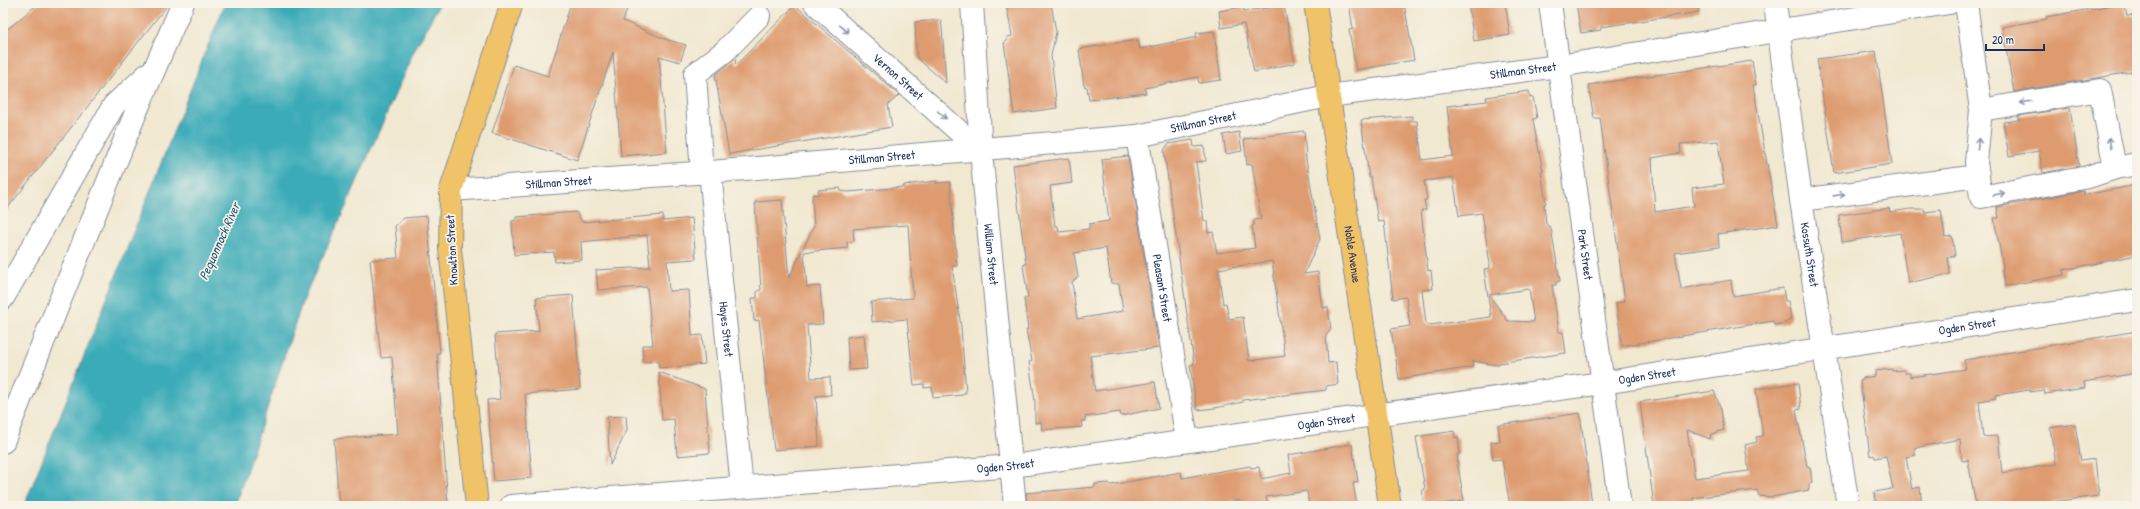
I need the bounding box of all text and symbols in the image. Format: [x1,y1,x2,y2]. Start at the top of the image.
one-way arrow [839,24,849,33]
scale bar [1986,26,2044,52]
text: 20 m [1992,31,2014,48]
street label: Vernon Street [869,49,928,104]
street label: Stillman Street [1489,57,1558,83]
one-way arrow [2020,99,2033,107]
street label: Stillman Street [1169,106,1239,137]
one-way arrow [936,111,947,120]
one-way arrow [2106,137,2114,150]
one-way arrow [1974,138,1981,151]
street label: Stillman Street [848,146,916,168]
street label: Stillman Street [525,171,593,193]
one-way arrow [1992,189,2005,197]
one-way arrow [1832,191,1845,199]
water label: Pequonnock River [194,198,246,283]
street label: Knowlton Street [441,214,462,286]
street label: Kossuth Street [1797,221,1823,289]
street label: William Street [980,223,1003,287]
street label: Noble Avenue [1340,224,1366,284]
street label: Park Street [1574,228,1598,282]
street label: Pleasant Street [1149,253,1177,324]
street label: Hayes Street [715,301,738,359]
street label: Ogden Street [1937,313,1998,339]
street label: Ogden Street [1617,363,1678,388]
street label: Ogden Street [1296,409,1357,434]
street label: Ogden Street [976,454,1036,477]

